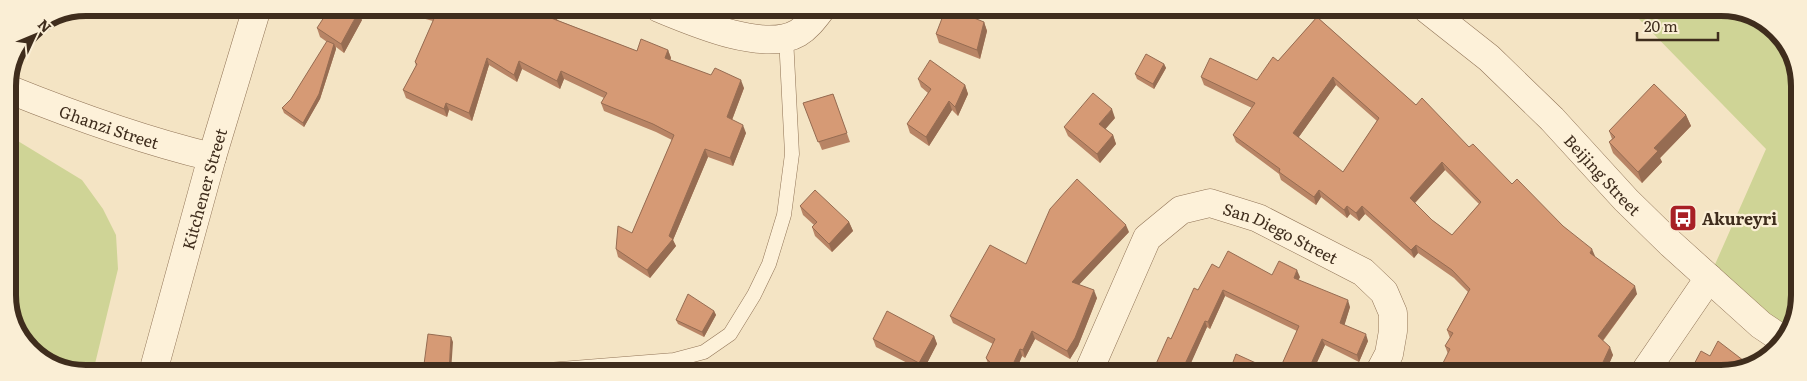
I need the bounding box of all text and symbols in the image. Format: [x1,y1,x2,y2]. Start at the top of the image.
north arrow [10,10,60,60]
scale bar [1637,10,1718,42]
text: N [34,14,57,37]
text: 20 m [1644,14,1678,37]
street label: Ghanzi Street [56,98,162,154]
street label: Kitchener Street [175,125,232,252]
street label: Beijing Street [1559,128,1647,221]
street label: San Diego Street [1220,196,1343,270]
bus stop icon: Akureyri [1668,203,1698,233]
place label: Akureyri [1702,206,1777,230]

